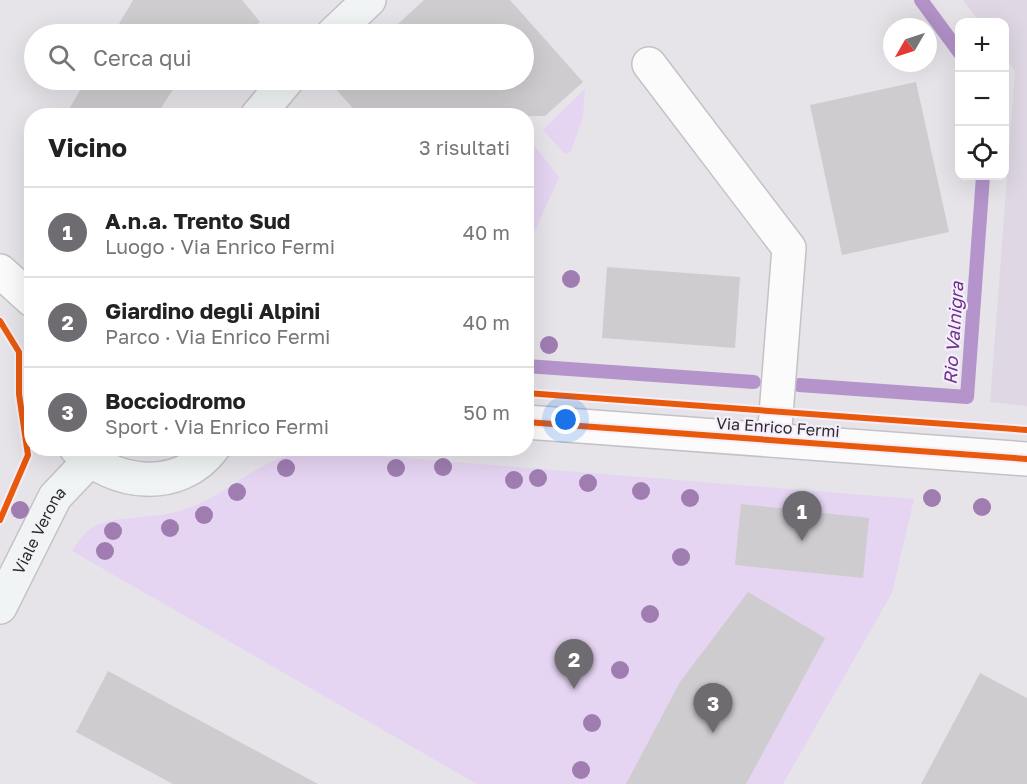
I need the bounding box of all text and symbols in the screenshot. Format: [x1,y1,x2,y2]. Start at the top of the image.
north arrow [883,18,937,72]
map controls [955,18,1009,180]
button: + [955,18,1009,72]
search box [24,24,534,90]
icon: search [45,41,78,74]
text: Cerca qui [93,44,192,71]
button: − [955,72,1009,126]
button: locate [955,126,1009,180]
text: Vicino [48,132,127,163]
text: 3 risultati [419,135,510,159]
text: A.n.a. Trento Sud [105,207,290,234]
text: 1 [62,220,73,244]
text: 40 m [463,220,510,244]
text: Luogo · Via Enrico Fermi [105,234,335,258]
water label: Rio Valnigra [938,280,968,385]
text: Giardino degli Alpini [105,297,320,324]
text: 2 [61,310,74,334]
text: 40 m [463,310,510,334]
text: Parco · Via Enrico Fermi [105,324,330,348]
text: Bocciodromo [105,387,246,414]
text: 3 [61,400,74,424]
text: 50 m [463,400,510,424]
your location [551,405,580,434]
street label: Via Enrico Fermi [716,413,840,441]
text: Sport · Via Enrico Fermi [105,414,329,438]
street label: Viale Verona [8,482,70,577]
pin: 1 [782,492,822,541]
pin: 2 [554,640,594,689]
pin: 3 [694,684,732,733]

